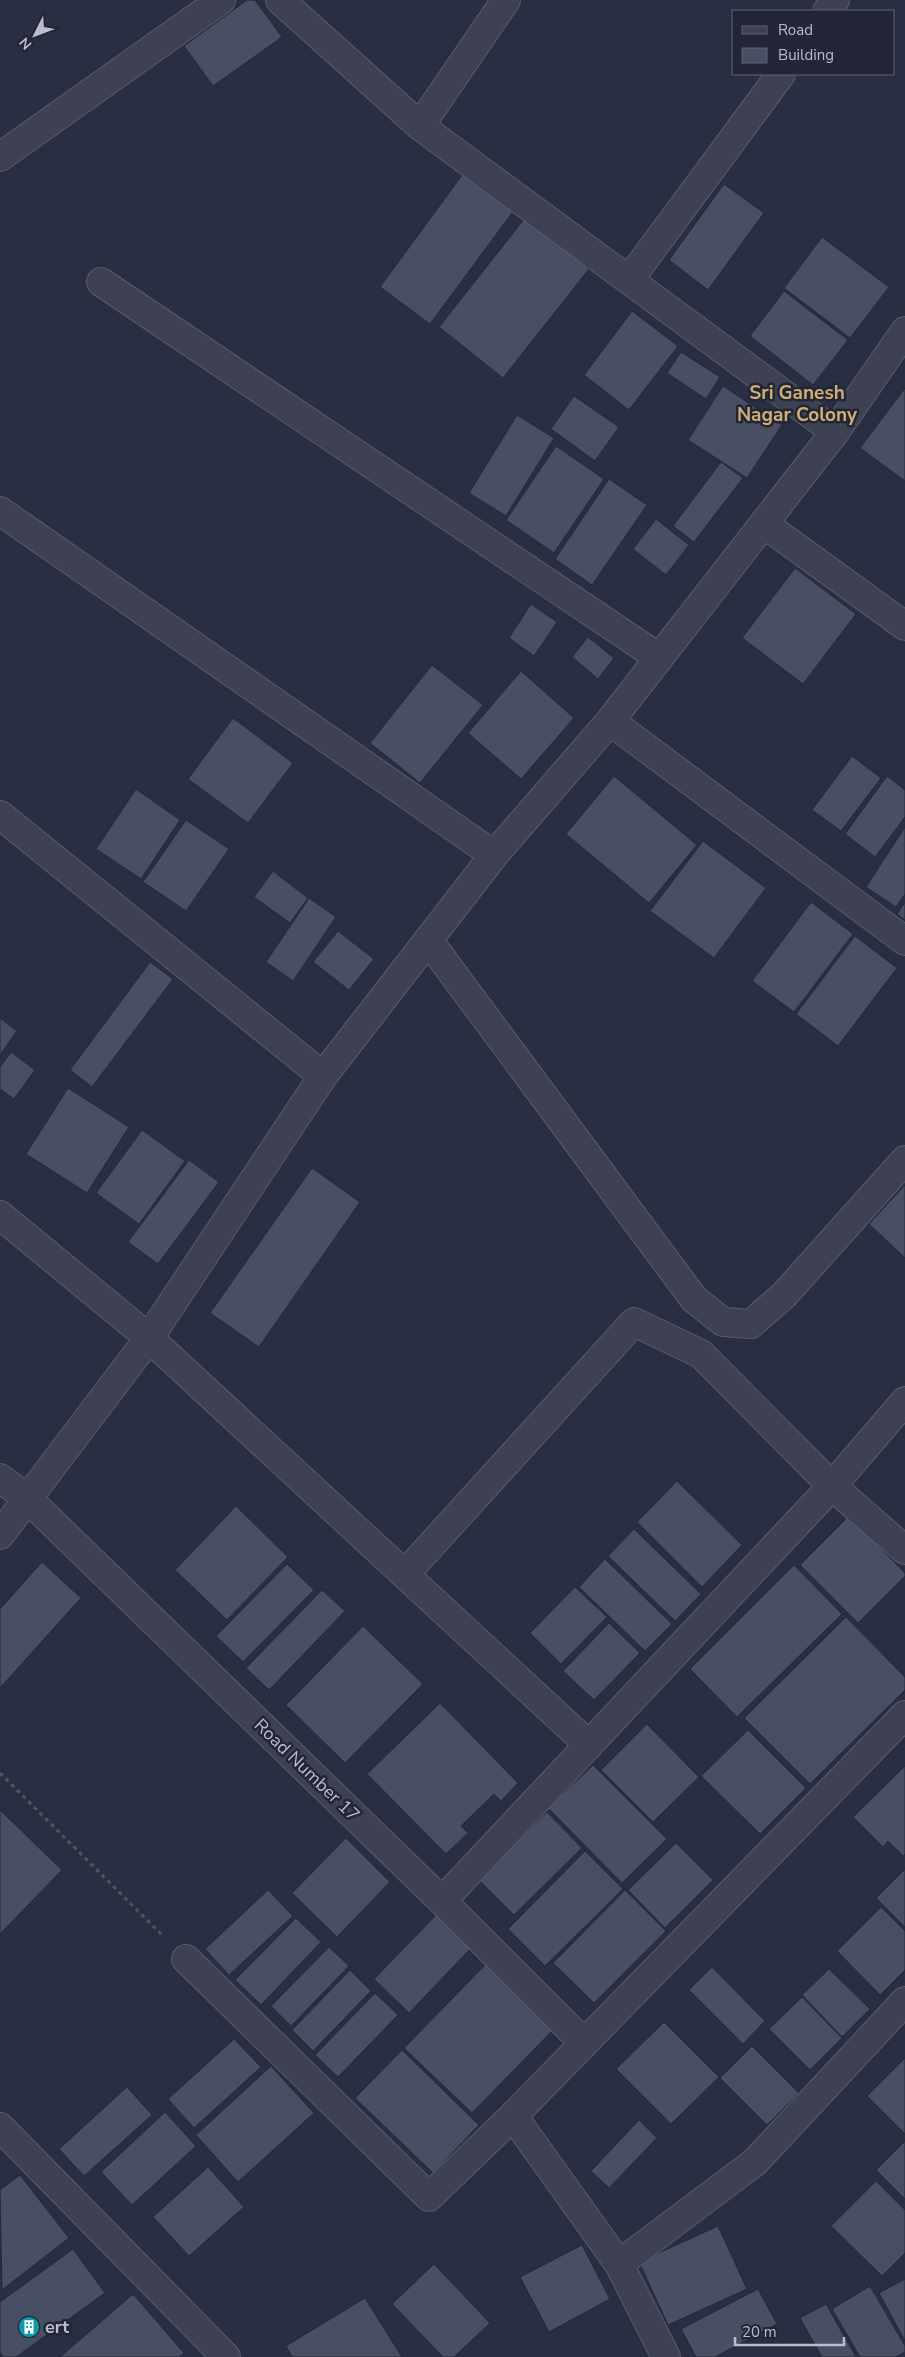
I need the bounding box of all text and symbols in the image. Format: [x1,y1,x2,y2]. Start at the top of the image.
north arrow [10,10,60,60]
legend [732,10,895,75]
text: Road [778,20,813,40]
text: N [15,33,36,54]
text: Building [778,45,834,65]
district label: Sri Ganesh Nagar Colony [737,380,858,428]
street label: Road Number 17 [249,1713,365,1827]
scale bar [735,2314,844,2346]
building icon: ert [17,2315,41,2339]
place label: ert [45,2315,69,2339]
text: 20 m [742,2322,777,2342]

